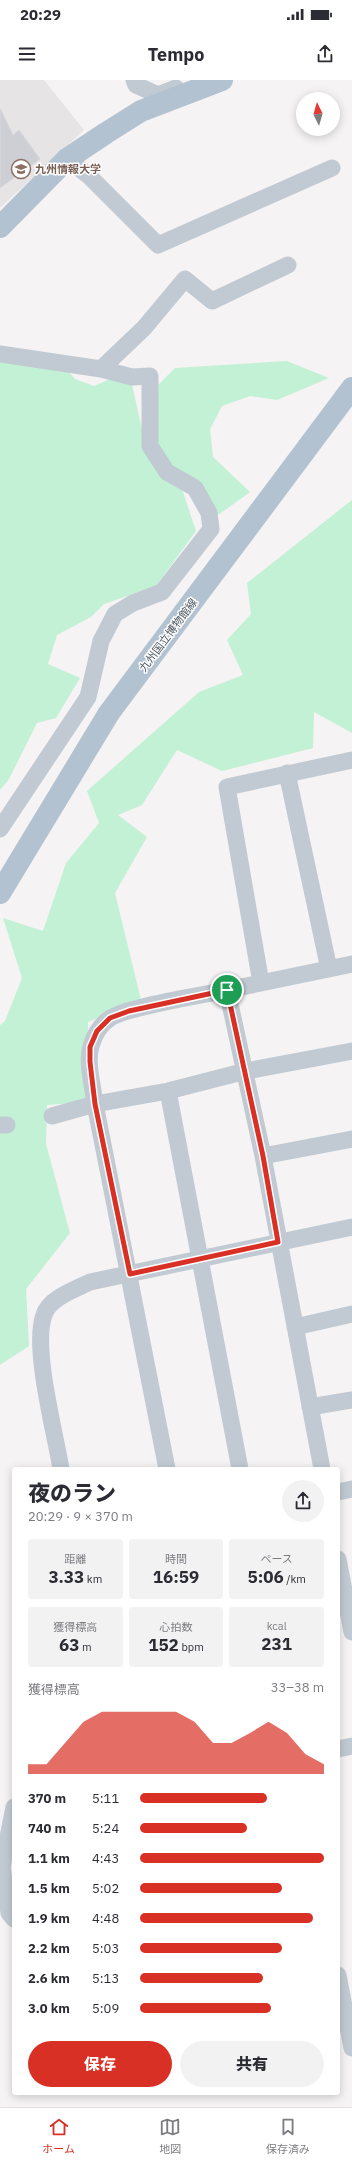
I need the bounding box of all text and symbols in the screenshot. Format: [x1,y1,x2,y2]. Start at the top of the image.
text: 20:29 [20,5,61,24]
icon: menu [16,43,38,65]
text: Tempo [148,43,204,66]
icon: share [314,43,336,65]
north arrow [296,92,340,136]
map controls [296,92,340,136]
school or university icon: 九州情報大学 [10,158,32,180]
place label: 九州情報大学 [35,162,101,176]
street label: 九州国立博物館線 [136,596,200,674]
pin [210,973,244,1007]
icon: arrive [216,979,238,1001]
text: 夜のラン [28,1478,116,1507]
button: share [282,1480,324,1522]
text: 20:29 · 9 × 370 m [28,1508,133,1525]
text: 距離 [64,1552,86,1566]
text: 時間 [165,1552,187,1566]
text: ペース [260,1552,293,1566]
text: 3.33 [48,1566,84,1588]
text: 16:59 [153,1566,199,1588]
text: 5:06 [247,1566,284,1588]
text: km [84,1572,102,1586]
text: /km [284,1572,306,1586]
text: kcal [267,1619,287,1633]
text: 獲得標高 [53,1620,97,1634]
text: 心拍数 [159,1620,192,1634]
text: 231 [261,1633,292,1655]
text: 63 [59,1634,79,1656]
text: 152 [148,1634,179,1656]
text: m [79,1640,92,1654]
text: bpm [179,1640,204,1654]
text: 33–38 m [271,1679,324,1696]
text: 獲得標高 [28,1681,80,1698]
text: 370 m [28,1790,66,1807]
text: 5:11 [92,1790,119,1807]
text: 740 m [28,1820,66,1837]
text: 5:24 [92,1820,119,1837]
text: 1.1 km [28,1850,70,1867]
text: 4:43 [92,1850,119,1867]
text: 1.5 km [28,1880,70,1897]
text: 5:02 [92,1880,119,1897]
text: 1.9 km [28,1910,70,1927]
text: 4:48 [92,1910,119,1927]
text: 2.2 km [28,1940,70,1957]
text: 5:03 [92,1940,119,1957]
text: 2.6 km [28,1970,70,1987]
text: 5:13 [92,1970,119,1987]
text: 3.0 km [28,2000,70,2017]
text: 5:09 [92,2000,119,2017]
button: 保存 [28,2041,172,2087]
button: 共有 [180,2041,324,2087]
tab: ホーム [42,2116,75,2156]
tab: 地図 [159,2116,181,2156]
tab: 保存済み [266,2116,310,2156]

